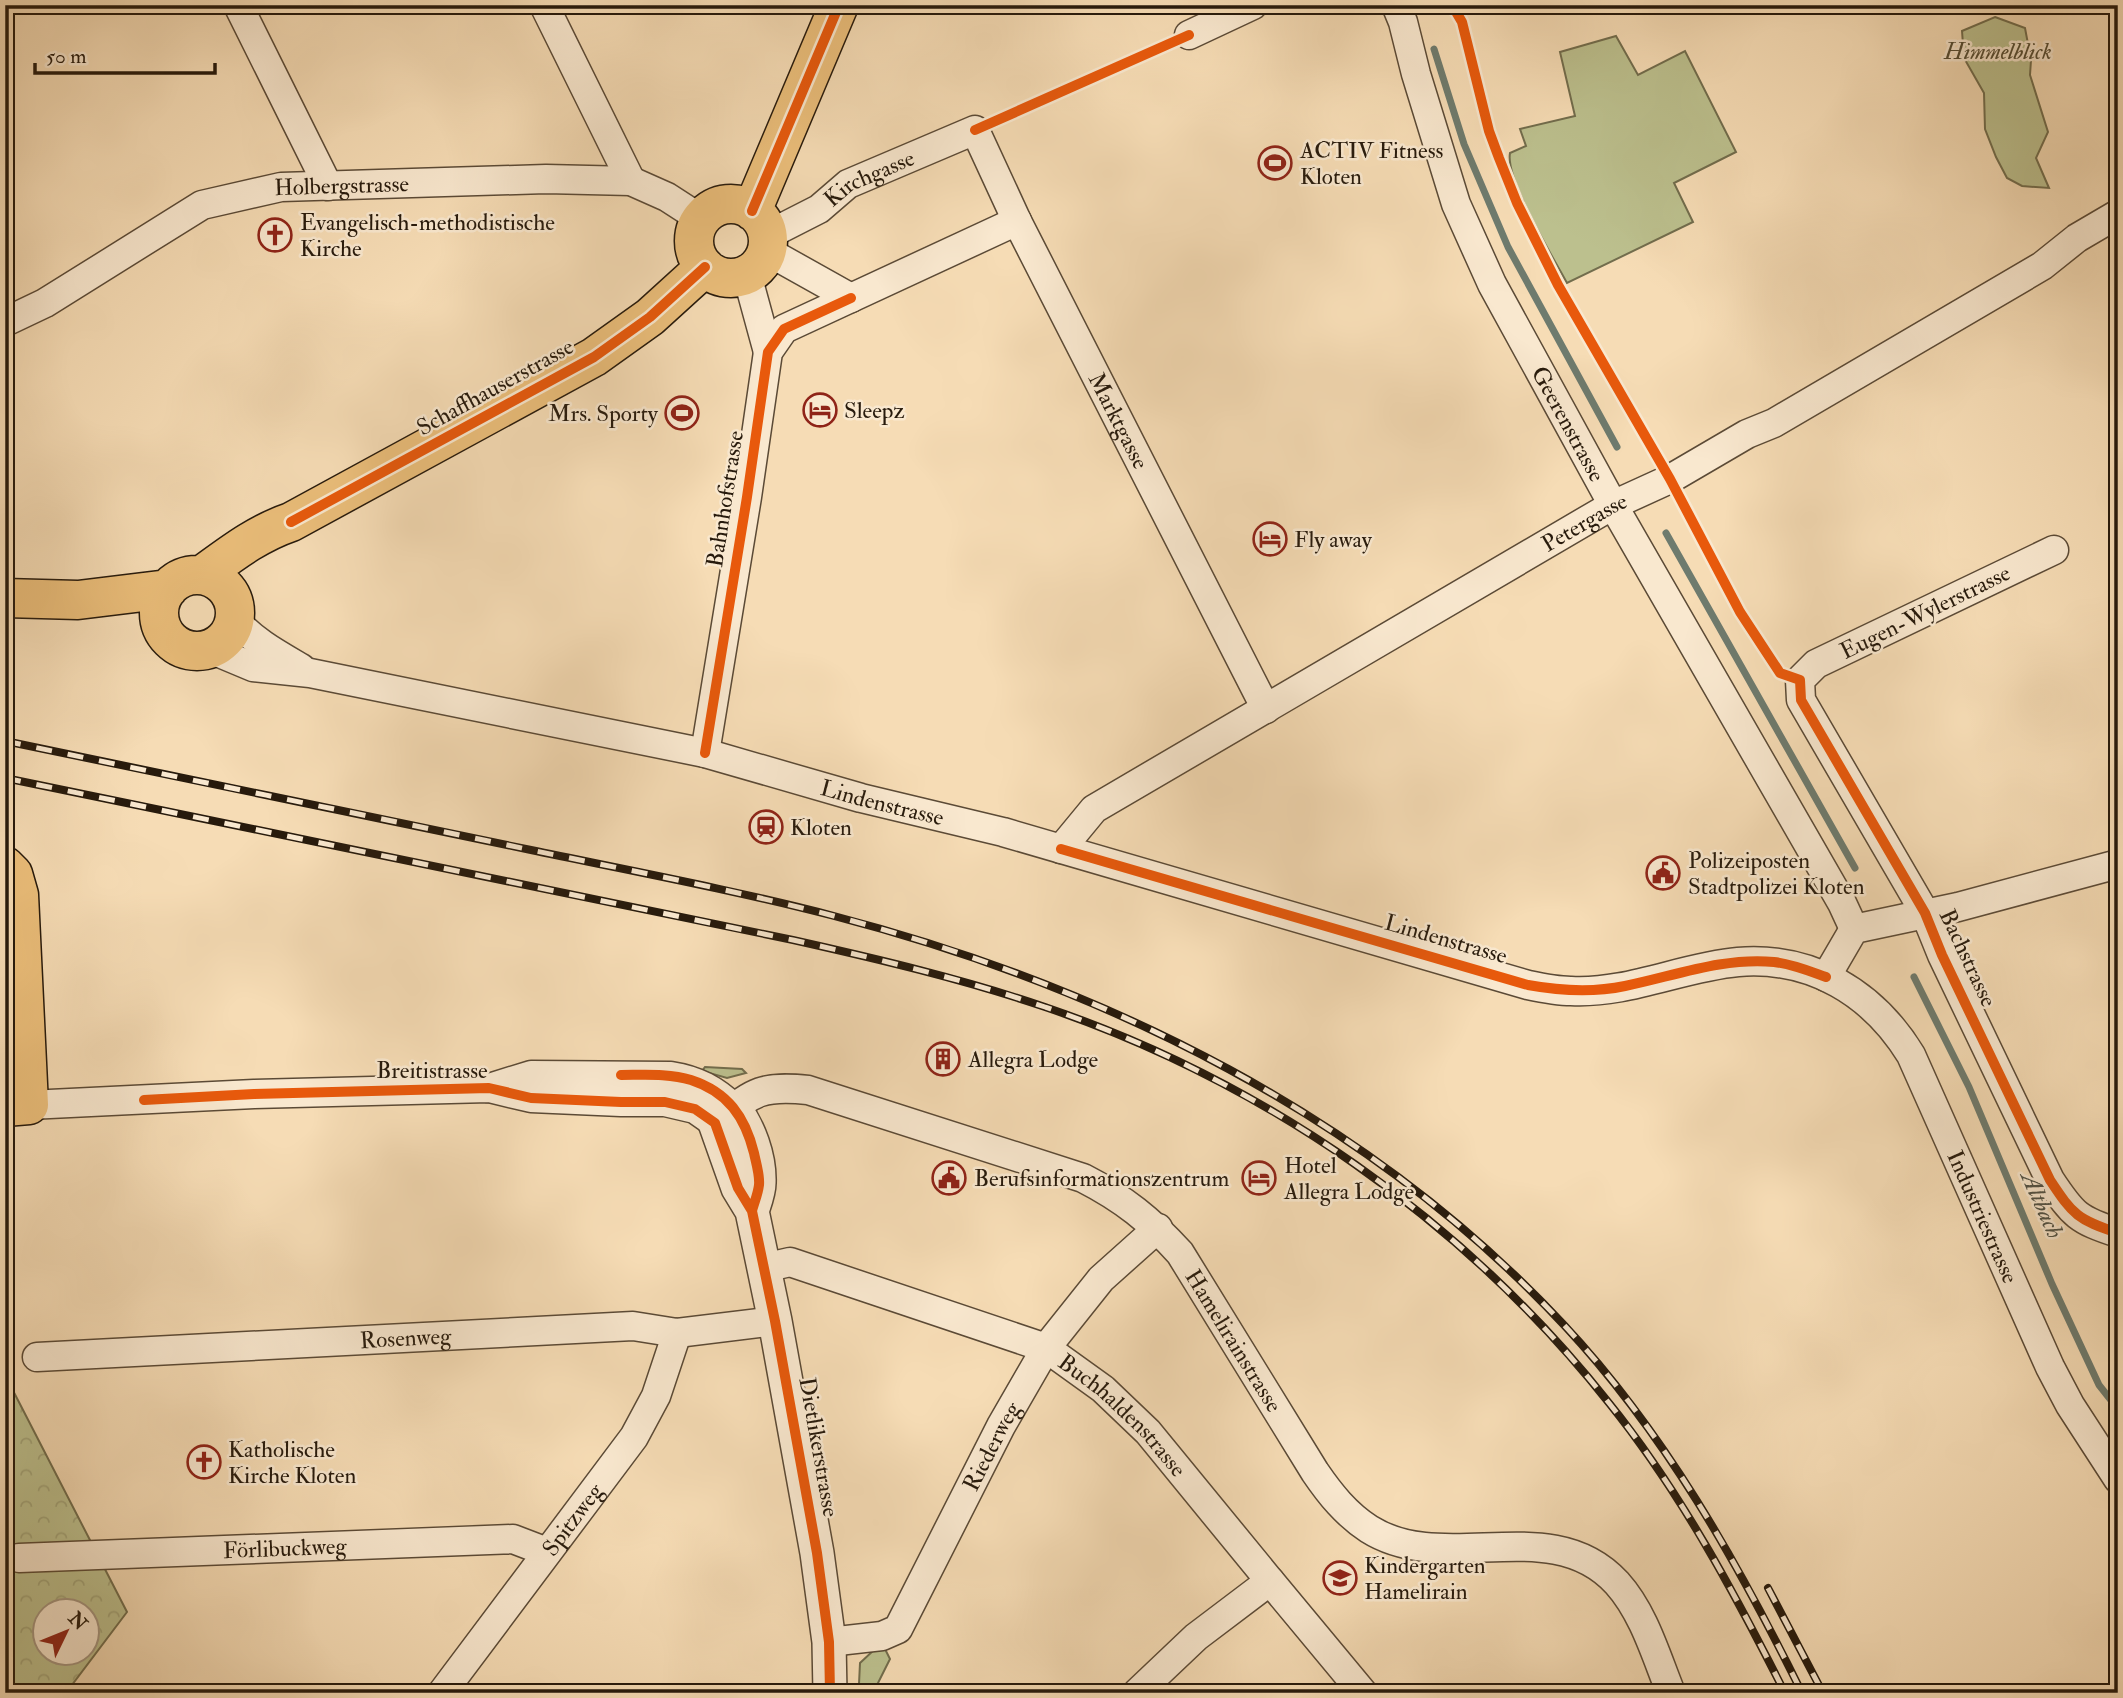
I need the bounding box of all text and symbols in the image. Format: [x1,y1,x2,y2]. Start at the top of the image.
scale bar [35,32,215,76]
park label: Himmelblick [1943,37,2052,66]
text: 50 m [46,43,87,70]
place label: ACTIV Fitness Kloten [1299,136,1444,191]
street label: Kirchgasse [818,143,919,213]
sports icon: ACTIV Fitness Kloten [1256,144,1294,182]
street label: Holbergstrasse [274,169,410,202]
place label: Evangelisch-methodistische Kirche [300,208,555,263]
church icon: Evangelisch-methodistische Kirche [256,216,294,254]
street label: Schaffhauserstrasse [411,332,579,442]
street label: Geerenstrasse [1525,361,1612,487]
street label: Marktgasse [1082,368,1156,474]
hotel icon: Sleepz [801,391,839,429]
sports icon: Mrs. Sporty [663,394,701,432]
place label: Sleepz [844,396,905,426]
place label: Mrs. Sporty [548,399,659,429]
street label: Bahnhofstrasse [700,428,750,569]
street label: Petergasse [1536,486,1632,558]
hotel icon: Fly away [1251,520,1289,558]
place label: Fly away [1294,525,1373,554]
street label: Eugen-Wylerstrasse [1835,558,2015,666]
street label: Lindenstrasse [817,773,947,832]
station icon: Kloten [747,808,785,846]
place label: Kloten [790,813,852,842]
place label: Polizeiposten Stadtpolizei Kloten [1688,846,1865,902]
public building icon: Polizeiposten Stadtpolizei Kloten [1644,854,1682,892]
street label: Bachstrasse [1933,904,2003,1012]
street label: Lindenstrasse [1381,908,1511,970]
building icon: Allegra Lodge [924,1040,962,1078]
place label: Allegra Lodge [967,1045,1099,1074]
street label: Breitistrasse [376,1056,488,1085]
street label: Industriestrasse [1941,1146,2025,1288]
place label: Hotel Allegra Lodge [1283,1151,1415,1206]
public building icon: Berufsinformationszentrum [930,1159,968,1197]
hotel icon: Hotel Allegra Lodge [1240,1159,1278,1197]
place label: Berufsinformationszentrum [974,1164,1229,1193]
water label: Altbach [2012,1164,2071,1244]
street label: Hamelirainstrasse [1179,1264,1289,1418]
street label: Rosenweg [359,1321,453,1355]
street label: Buchhaldenstrasse [1053,1347,1193,1483]
street label: Dietlikerstrasse [792,1375,846,1520]
street label: Riederweg [956,1396,1027,1496]
place label: Katholische Kirche Kloten [228,1435,356,1490]
church icon: Katholische Kirche Kloten [185,1443,223,1481]
street label: Spitzweg [535,1477,609,1562]
street label: Förlibuckweg [223,1531,348,1565]
place label: Kindergarten Hamelirain [1364,1551,1486,1606]
school or university icon: Kindergarten Hamelirain [1321,1559,1359,1597]
north arrow [32,1596,102,1666]
text: N [62,1606,93,1636]

